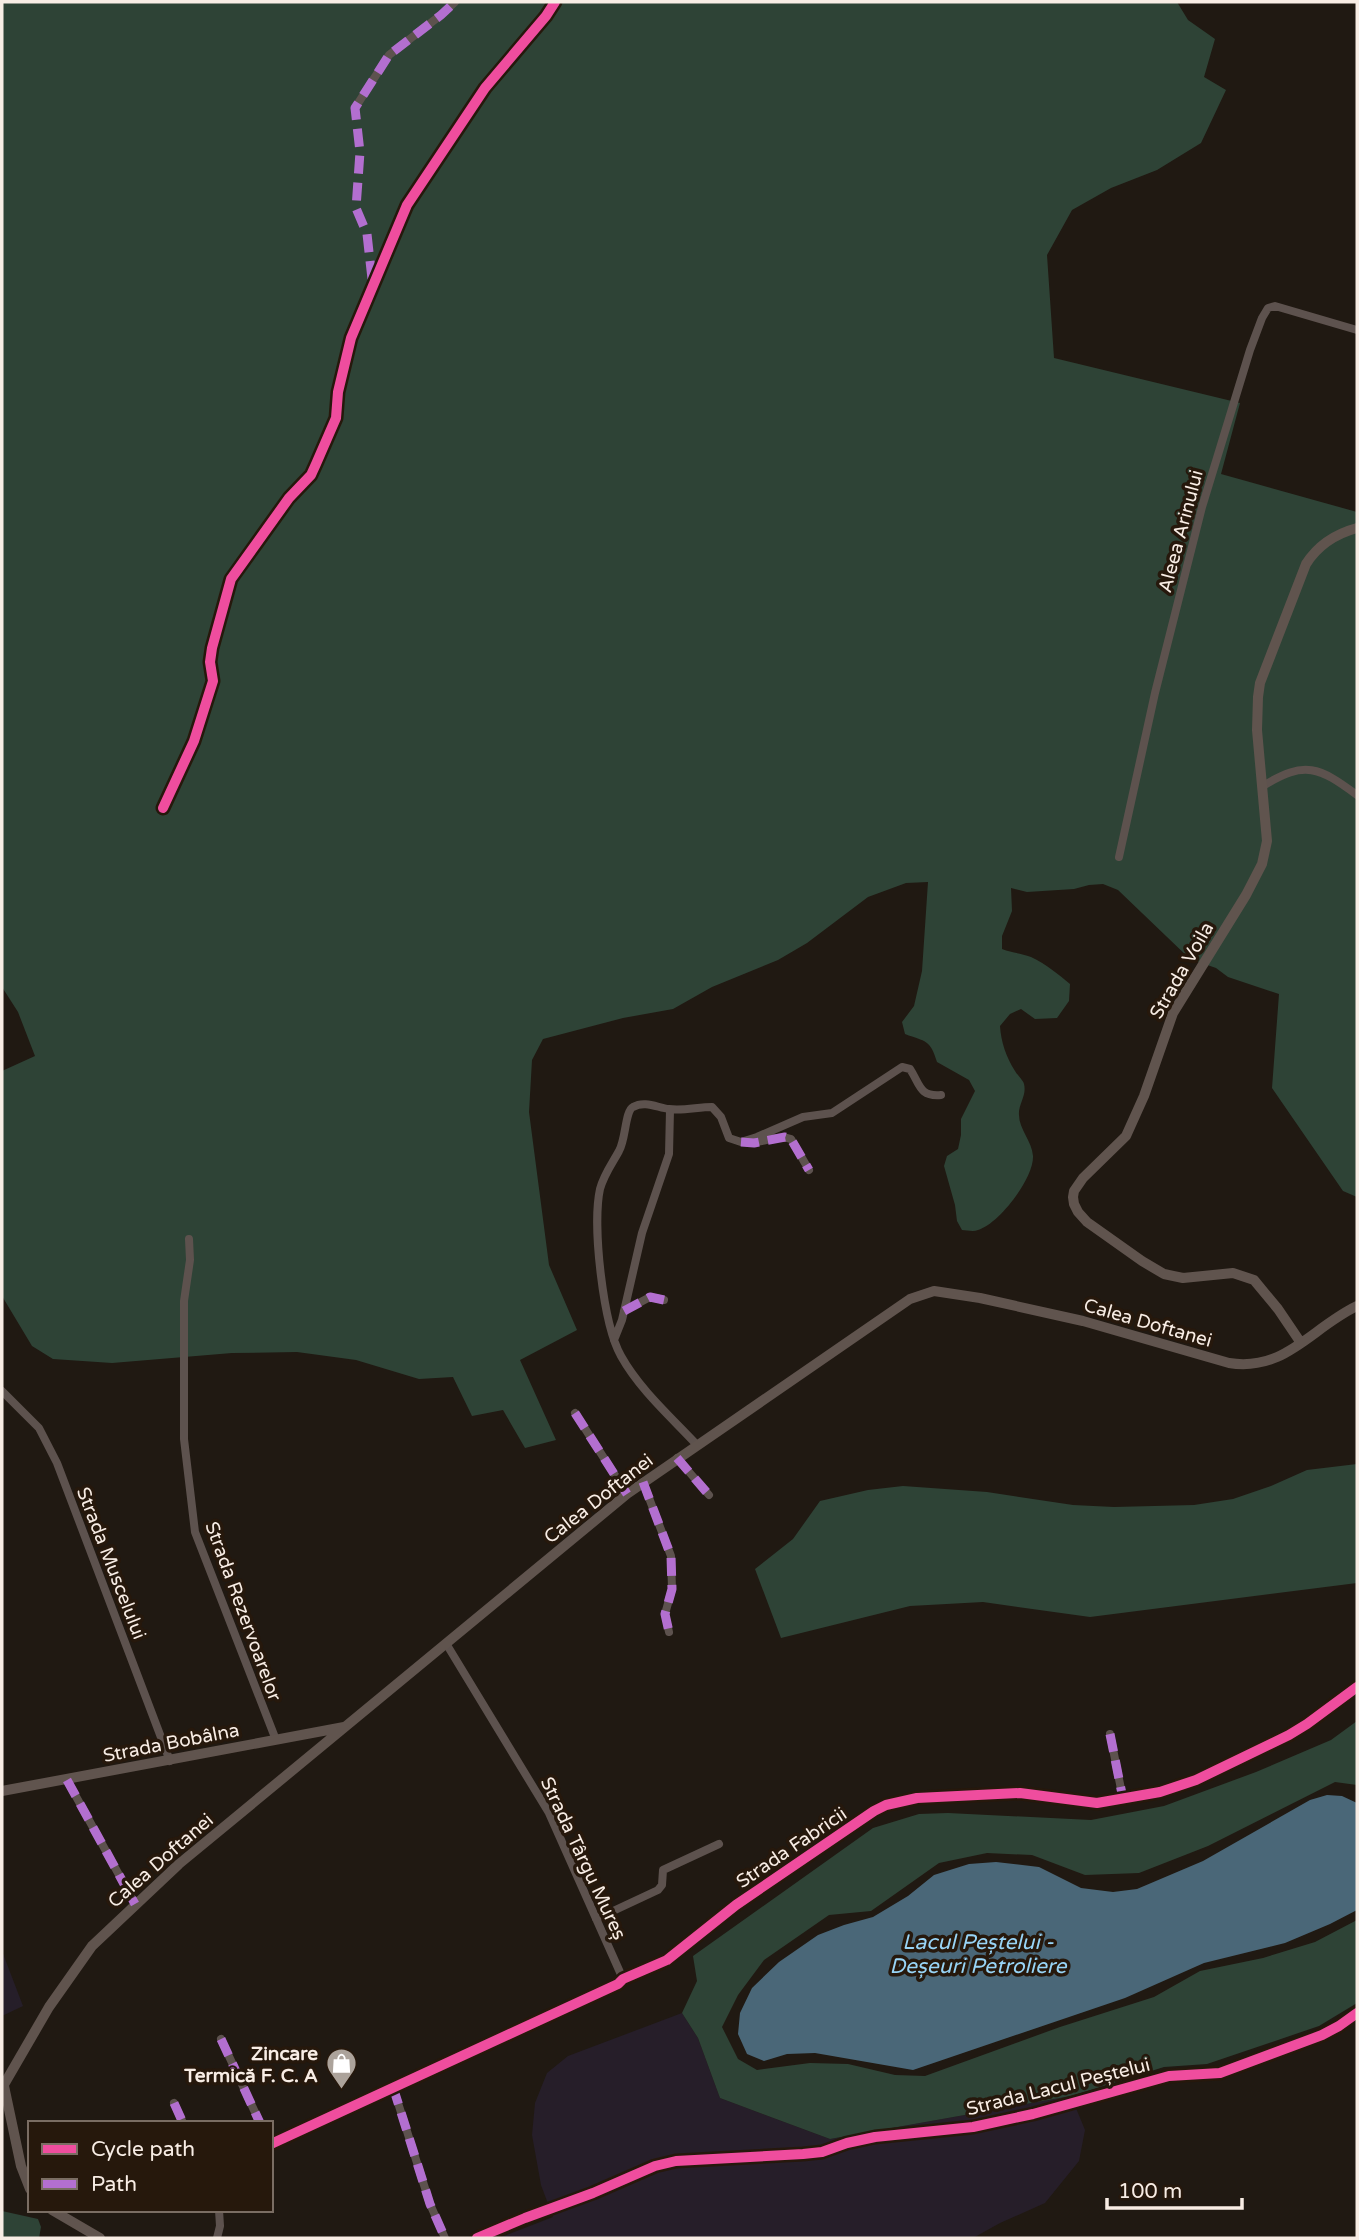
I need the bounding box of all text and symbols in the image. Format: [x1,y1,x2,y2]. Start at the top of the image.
street label: Aleea Arinului [1154,468,1208,595]
street label: Strada Voila [1145,918,1218,1023]
street label: Calea Doftanei [1081,1294,1214,1352]
street label: Calea Doftanei [540,1449,658,1548]
street label: Strada Muscelului [72,1484,150,1642]
street label: Strada Rezervoarelor [200,1519,286,1705]
street label: Strada Bobâlna [101,1719,241,1767]
street label: Strada Târgu Mureș [536,1774,630,1943]
street label: Strada Fabricii [732,1803,851,1893]
street label: Calea Doftanei [103,1809,218,1912]
water label: Lacul Peștelui - Deșeuri Petroliere [890,1930,1068,1979]
place label: Zincare Termică F. C. A [183,2043,318,2087]
shop icon: Zincare Termică F. C. A [324,2047,358,2091]
street label: Strada Lacul Peștelui [964,2054,1152,2120]
legend [28,2121,273,2212]
text: Cycle path [91,2137,195,2162]
scale bar [1107,2166,1242,2210]
text: Path [91,2172,137,2197]
text: 100 m [1118,2179,1182,2204]

